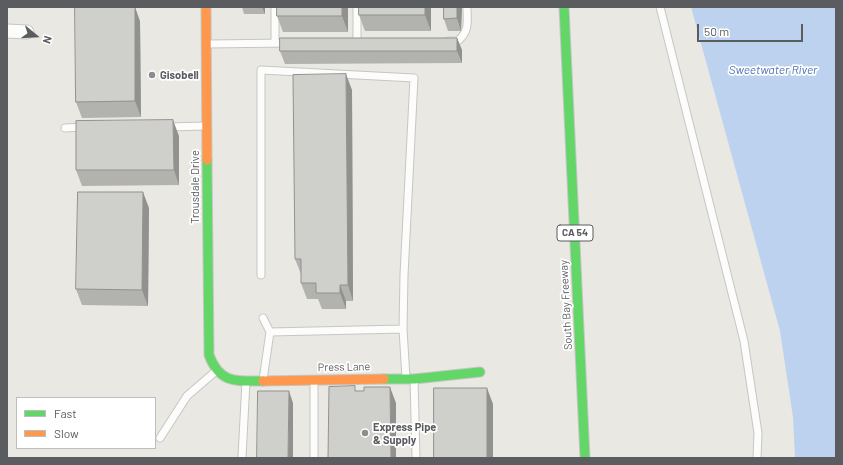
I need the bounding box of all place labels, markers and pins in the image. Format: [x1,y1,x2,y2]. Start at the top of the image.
place label: Gisobell [160,68,199,82]
marker: Gisobell [147,70,157,80]
place label: Express Pipe & Supply [373,420,436,446]
marker: Express Pipe & Supply [360,428,370,438]

